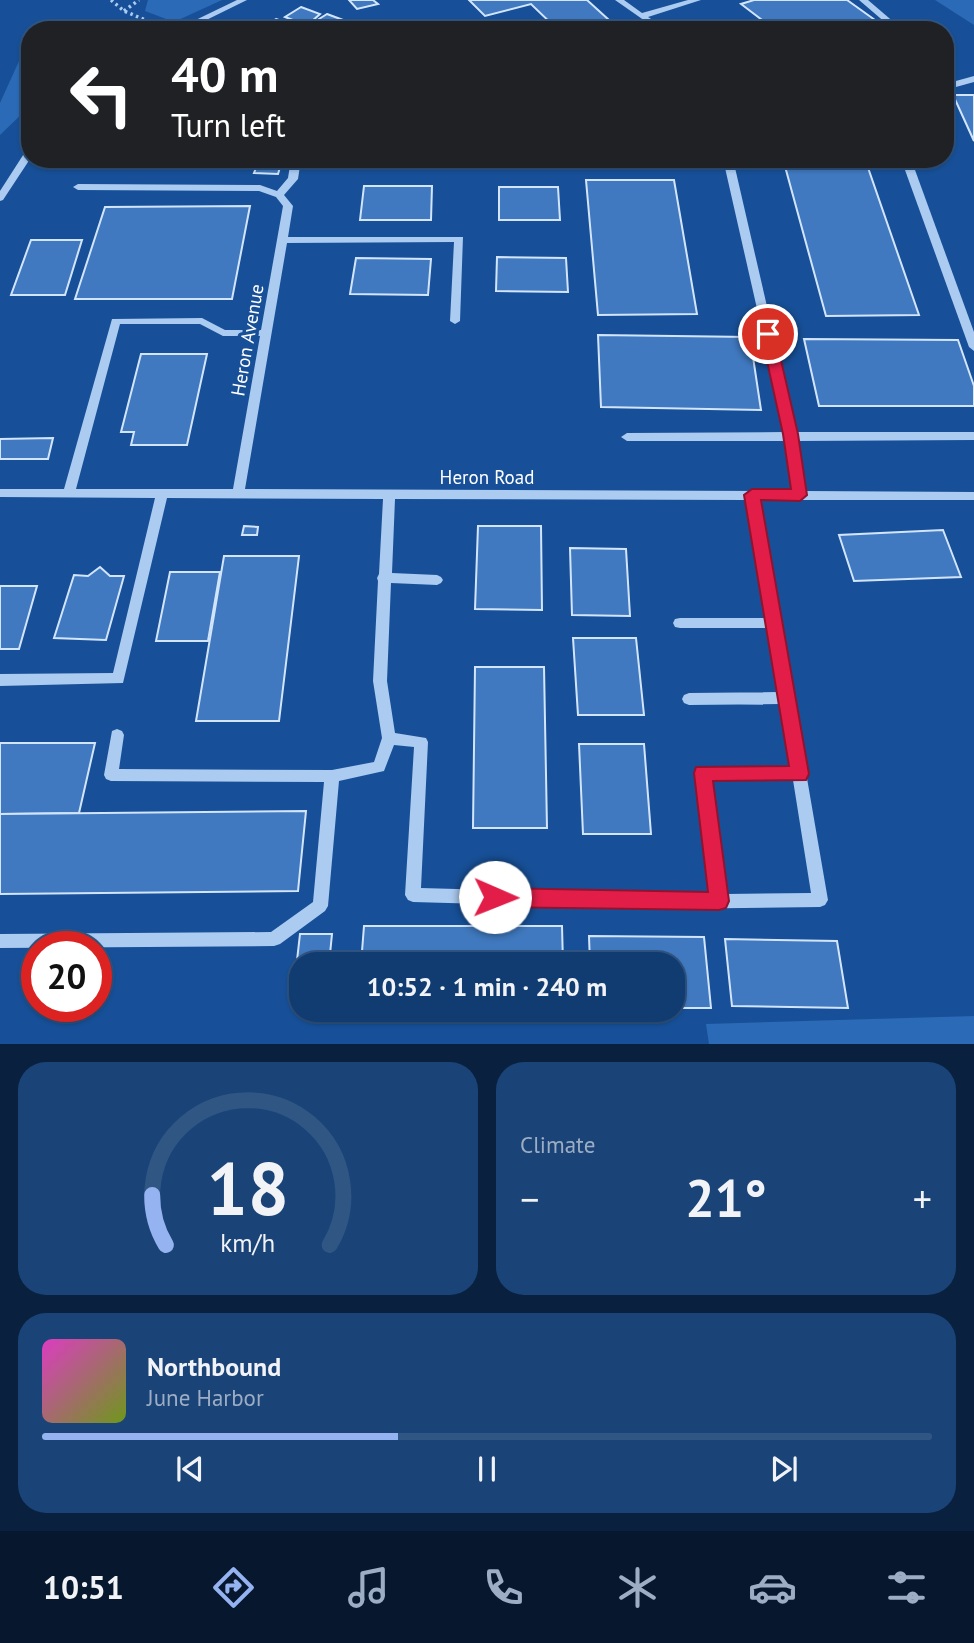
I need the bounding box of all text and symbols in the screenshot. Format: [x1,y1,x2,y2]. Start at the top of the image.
text: 40 m [171,42,278,106]
icon: left [56,49,147,140]
text: Turn left [171,104,286,146]
street label: Heron Avenue [225,282,269,398]
pin [738,304,798,364]
icon: arrive [749,315,787,353]
street label: Heron Road [440,465,534,489]
position arrow [458,860,532,934]
speed limit sign: 20 [21,931,112,1022]
text: 10:52 · 1 min · 240 m [367,970,607,1003]
text: Climate [520,1130,595,1159]
text: 18 [207,1141,289,1235]
text: 21° [685,1164,767,1231]
text: − [520,1174,539,1223]
text: + [913,1174,932,1223]
text: km/h [221,1226,275,1258]
text: Northbound [147,1350,281,1383]
text: June Harbor [147,1383,264,1412]
icon: previous [171,1450,209,1488]
icon: pause [468,1450,506,1488]
icon: next [765,1450,803,1488]
icon: directions [209,1563,258,1612]
icon: music [344,1563,393,1612]
icon: phone [479,1563,528,1612]
icon: climate [613,1563,662,1612]
icon: car [748,1563,797,1612]
icon: filters [882,1563,931,1612]
text: 10:51 [43,1566,124,1608]

